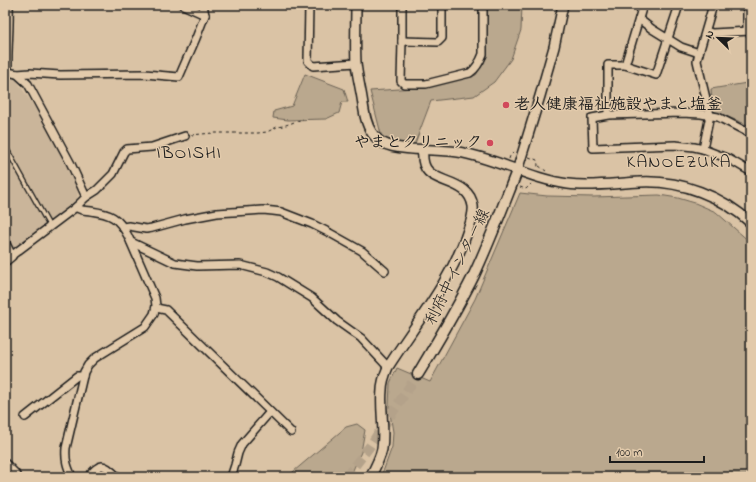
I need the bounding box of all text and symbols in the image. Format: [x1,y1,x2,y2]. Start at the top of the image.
north arrow [698,18,738,58]
text: N [701,28,719,41]
place label: 老人健康福祉施設やまと塩釜 [514,93,722,117]
marker: 老人健康福祉施設やまと塩釜 [501,100,511,110]
place label: やまとクリニック [354,131,482,155]
marker: やまとクリニック [485,138,495,148]
district label: IBOISHI [156,141,222,167]
district label: KANOEZUKA [626,150,732,176]
street label: 利府中インター線 [419,204,497,330]
scale bar [610,438,704,464]
text: 100 m [616,444,643,462]

